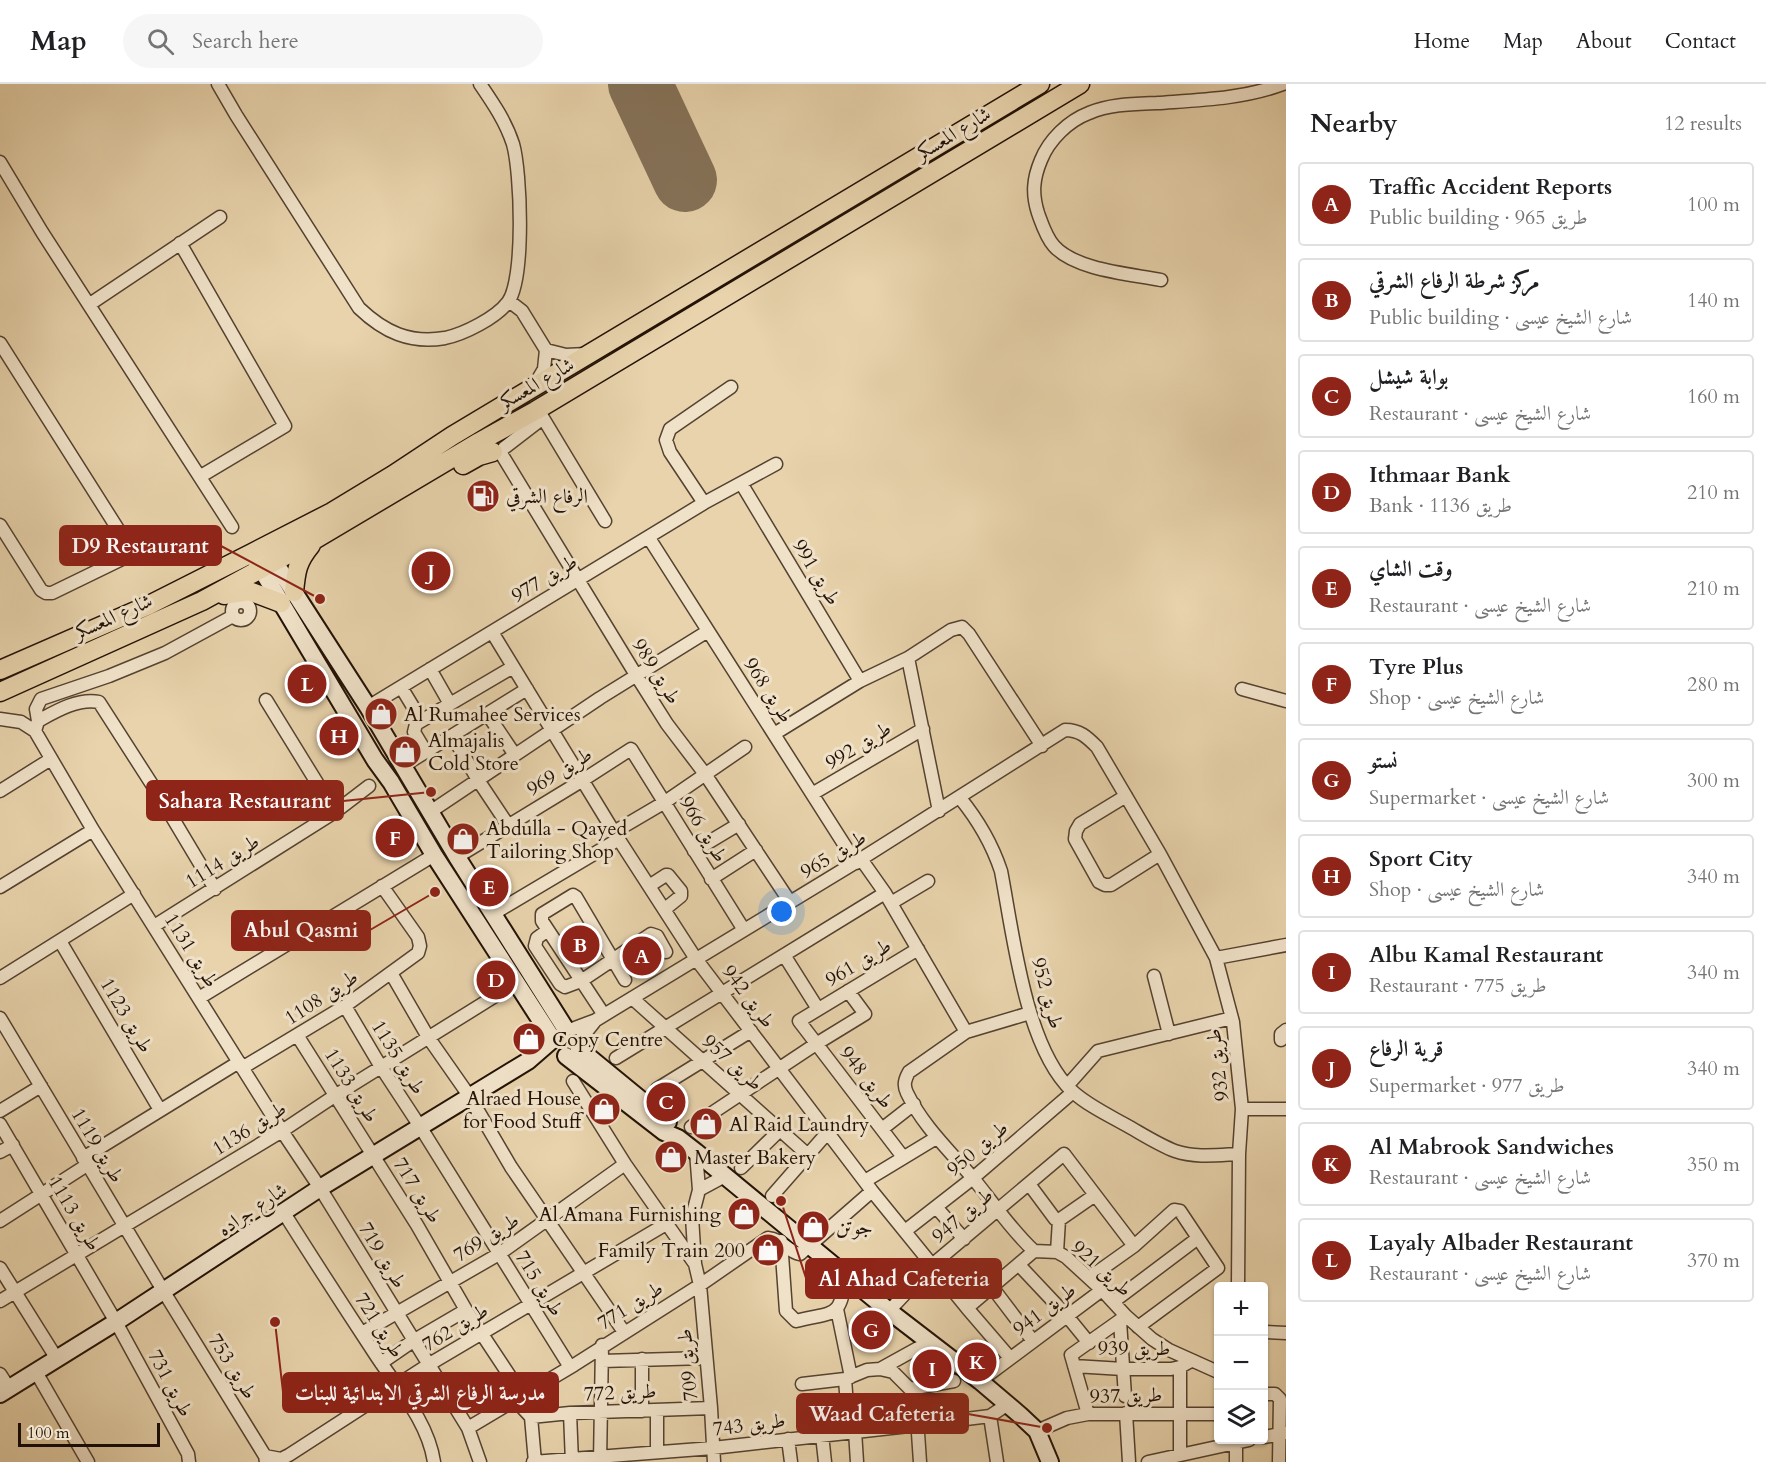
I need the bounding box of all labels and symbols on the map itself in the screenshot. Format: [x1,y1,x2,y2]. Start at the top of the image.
street label: شارع المعسكر [909,100,998,171]
street label: شارع المعسكر [492,351,581,420]
fuel station icon: الرفاع الشرقي [465,478,501,514]
place label: الرفاع الشرقي [506,483,588,514]
callout: D9 Restaurant [60,526,221,565]
text: D9 Restaurant [71,532,209,561]
street label: طريق 991 [786,534,847,610]
pin: J [412,548,450,594]
street label: طريق 977 [506,548,582,609]
street label: شارع المعسكر [68,587,158,650]
street label: طريق 989 [626,633,687,709]
street label: طريق 968 [737,652,800,728]
pin: L [288,662,326,706]
shop icon: Al Rumahee Services [363,696,399,732]
place label: Al Rumahee Services [404,701,581,728]
pin: H [320,714,358,758]
street label: طريق 992 [820,715,896,776]
place label: Almajalis Cold Store [428,727,519,777]
shop icon: Almajalis Cold Store [387,734,423,770]
street label: طريق 969 [521,741,597,802]
callout: Sahara Restaurant [147,781,343,820]
text: Sahara Restaurant [159,787,332,816]
street label: طريق 966 [673,791,734,867]
place label: Abdulla - Qayed Tailoring Shop [486,815,628,865]
pin: F [376,816,414,861]
shop icon: Abdulla - Qayed Tailoring Shop [445,821,481,857]
street label: طريق 965 [795,824,871,885]
street label: طريق 1114 [180,828,265,895]
pin: E [470,864,508,910]
your location [767,897,796,926]
street label: طريق 1131 [158,908,225,993]
callout: Abul Qasmi [232,911,370,950]
text: Abul Qasmi [244,916,359,945]
pin: B [560,922,600,968]
street label: طريق 961 [820,932,896,993]
pin: A [622,934,662,978]
street label: طريق 952 [1025,955,1070,1032]
pin: D [476,958,516,1002]
street label: طريق 942 [716,959,781,1033]
street label: طريق 1108 [279,964,363,1031]
street label: طريق 1123 [94,973,160,1058]
street label: طريق 1135 [365,1015,432,1100]
shop icon: Copy Centre [511,1021,547,1057]
place label: Copy Centre [552,1026,663,1053]
street label: طريق 932 [1200,1027,1235,1103]
street label: طريق 957 [697,1028,769,1097]
street label: طريق 948 [834,1040,900,1114]
street label: طريق 1133 [318,1043,385,1128]
pin: C [646,1080,686,1124]
place label: Alraed House for Food Stuff [463,1085,584,1135]
shop icon: Alraed House for Food Stuff [586,1091,622,1127]
street label: طريق 1136 [207,1095,292,1162]
street label: طريق 1119 [65,1103,131,1188]
shop icon: Al Raid Laundry [688,1106,724,1142]
place label: Al Raid Laundry [729,1111,870,1138]
street label: طريق 950 [941,1115,1014,1182]
shop icon: Master Bakery [653,1139,689,1175]
place label: Master Bakery [694,1144,817,1171]
street label: طريق 717 [387,1152,448,1228]
street label: طريق 1113 [42,1171,108,1256]
street label: شارع جراده [212,1176,295,1246]
street label: طريق 947 [926,1182,999,1249]
shop icon: Al Amana Furnishing [726,1196,762,1232]
place label: Al Amana Furnishing [539,1201,722,1228]
street label: طريق 769 [448,1207,524,1268]
shop icon: جوتن [795,1209,831,1245]
place label: جوتن [836,1214,873,1241]
street label: طريق 719 [352,1217,413,1293]
shop icon: Family Train 200 [750,1232,786,1268]
street label: طريق 921 [1066,1234,1138,1303]
place label: Family Train 200 [598,1237,745,1264]
street label: طريق 715 [509,1245,570,1321]
callout: Al Ahad Cafeteria [806,1259,1001,1298]
text: Al Ahad Cafeteria [818,1265,990,1294]
street label: طريق 771 [592,1275,668,1336]
street label: طريق 941 [1007,1277,1081,1342]
street label: طريق 721 [348,1287,411,1363]
street label: طريق 762 [417,1297,493,1358]
pin: G [852,1308,890,1352]
street label: طريق 753 [202,1328,263,1404]
street label: طريق 709 [671,1328,704,1402]
street label: طريق 939 [1098,1335,1170,1362]
pin: K [958,1340,996,1384]
street label: طريق 731 [142,1345,200,1422]
pin: I [912,1346,952,1392]
callout: مدرسة الرفاع الشرقي الابتدائية للبنات [283,1373,558,1412]
street label: طريق 772 [583,1378,657,1407]
text: مدرسة الرفاع الشرقي الابتدائية للبنات [295,1379,545,1411]
street label: طريق 937 [1089,1381,1163,1410]
callout: Waad Cafeteria [797,1394,968,1433]
text: Waad Cafeteria [808,1400,956,1429]
street label: طريق 743 [711,1407,787,1442]
scale bar [18,1420,160,1448]

